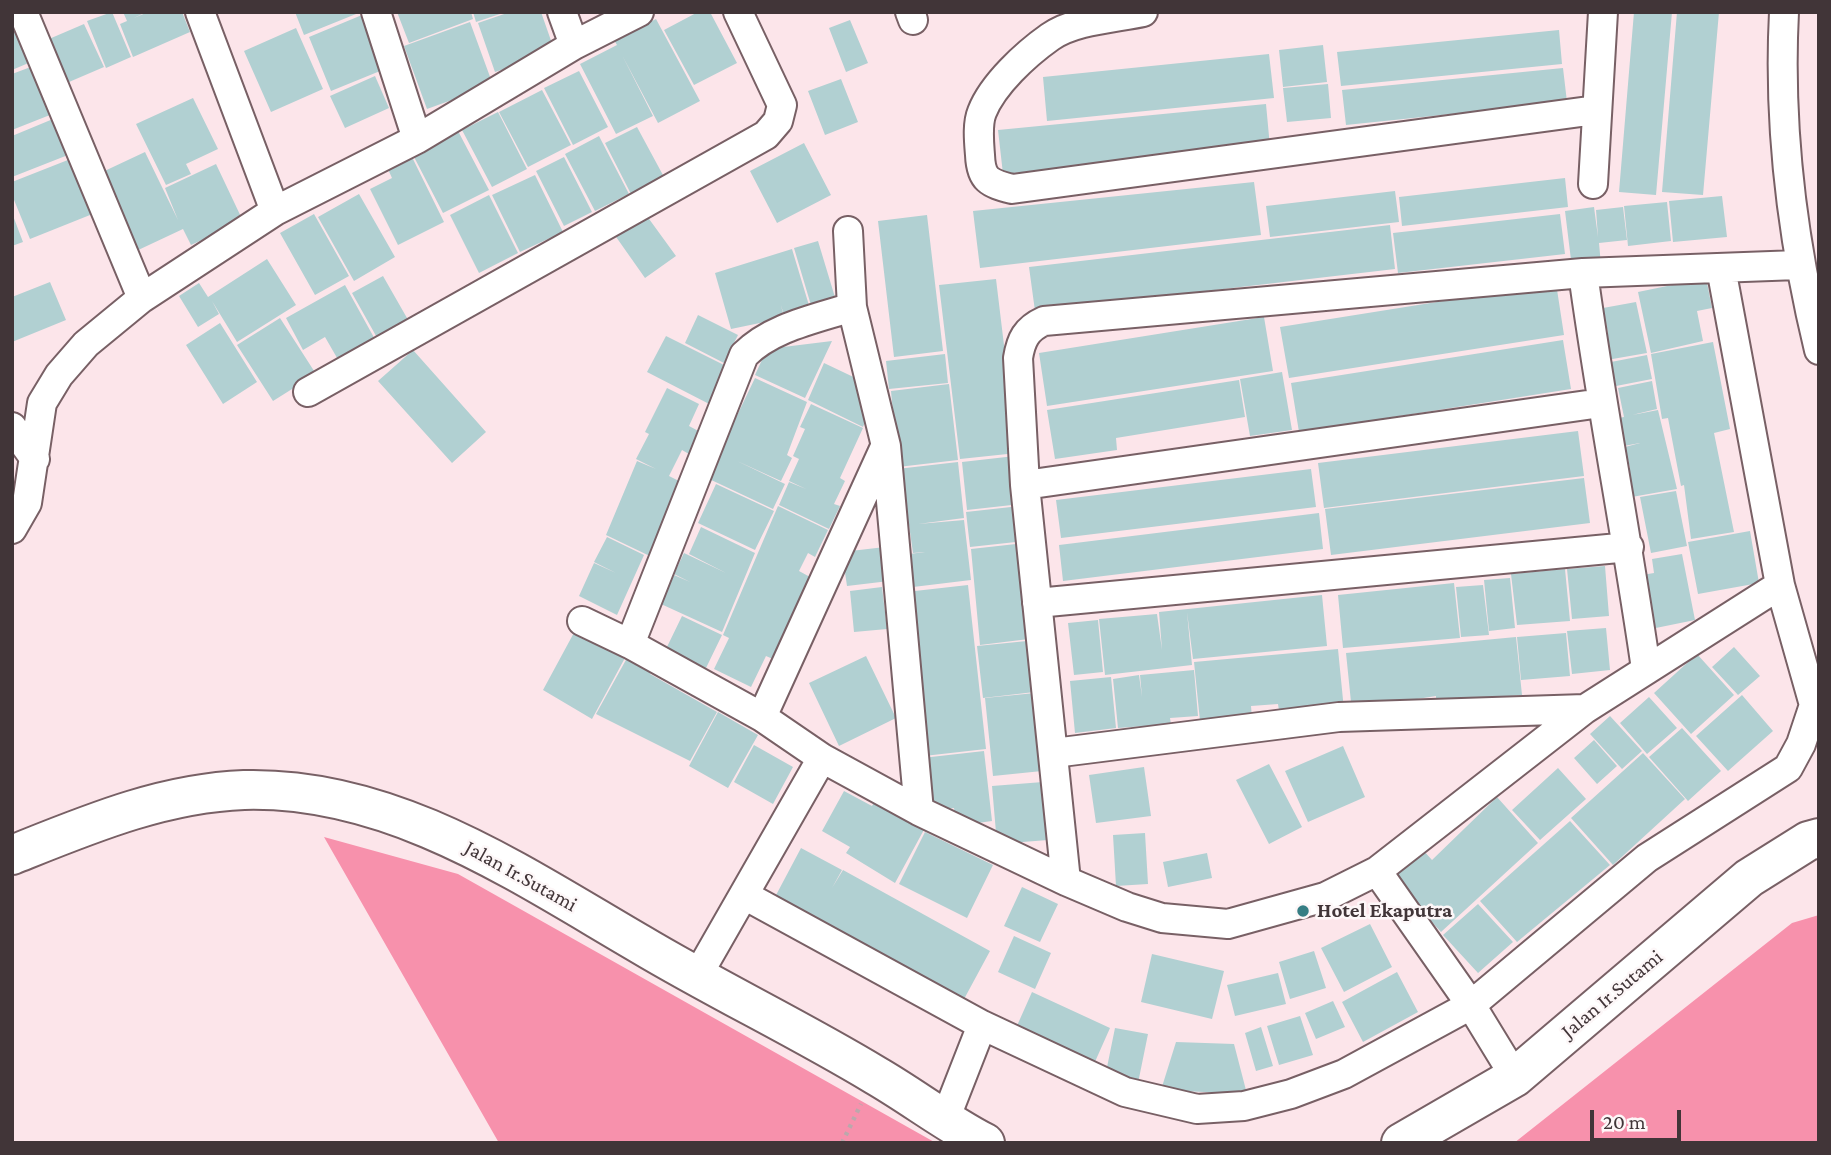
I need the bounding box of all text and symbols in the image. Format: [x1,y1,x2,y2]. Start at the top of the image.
street label: Jalan Ir.Sutami [460,835,582,917]
place label: Hotel Ekaputra [1317,898,1452,924]
marker: Hotel Ekaputra [1295,903,1311,919]
street label: Jalan Ir.Sutami [1556,944,1668,1044]
scale bar [1593,1096,1684,1140]
text: 20 m [1603,1110,1646,1134]

